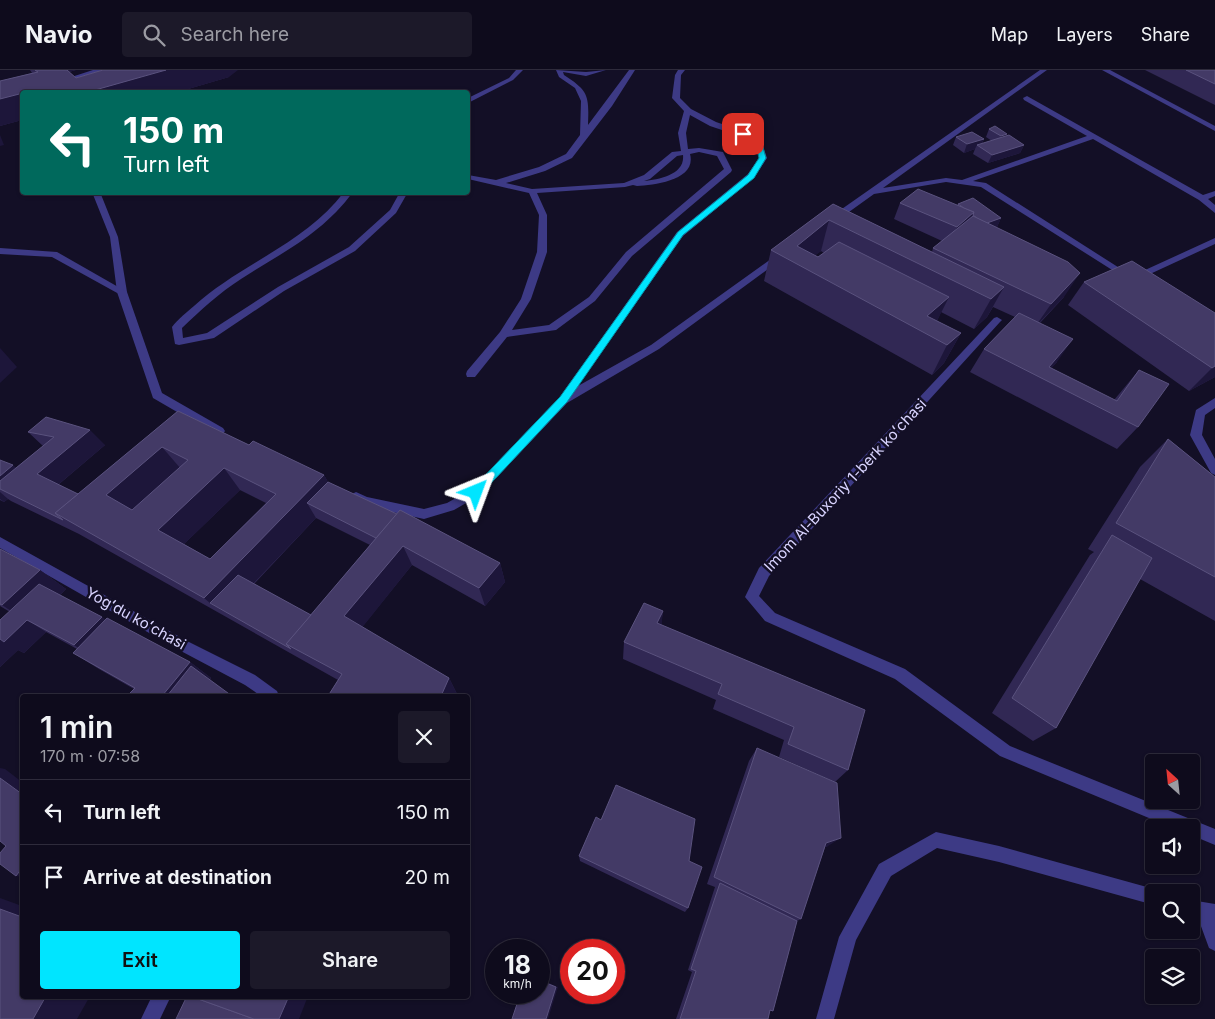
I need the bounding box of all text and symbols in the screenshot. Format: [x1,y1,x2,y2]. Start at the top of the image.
search box [122,12,472,57]
text: Navio [25,20,92,49]
icon: search [140,21,168,49]
text: Search here [180,23,289,46]
text: Map [991,24,1028,45]
text: Layers [1056,24,1113,45]
text: Share [1141,24,1190,45]
text: 150 m [123,109,224,151]
icon: left [40,110,105,175]
pin [722,113,764,155]
icon: arrive [729,120,757,148]
text: Turn left [123,151,209,177]
street label: Imom Al-Buxoriy 1-berk koʻchasi [760,395,930,575]
position arrow [449,465,501,517]
street label: Yogʻdu koʻchasi [82,583,190,653]
text: 1 min [40,709,113,745]
button: close [398,711,450,763]
text: 170 m · 07:58 [40,746,140,766]
north arrow [1145,754,1200,809]
map controls [1145,754,1200,1004]
icon: left [40,798,68,826]
text: Turn left [83,801,161,824]
text: 150 m [397,801,450,824]
button: sound [1145,819,1200,874]
icon: arrive [40,863,68,891]
text: Arrive at destination [83,866,272,889]
text: 20 m [404,866,450,889]
button: search [1145,884,1200,939]
button: Exit [40,931,240,989]
button: Share [250,931,450,989]
speed limit sign: 20 [560,939,625,1004]
button: layers [1145,949,1200,1004]
text: 18 [504,950,531,980]
text: km/h [503,976,532,991]

